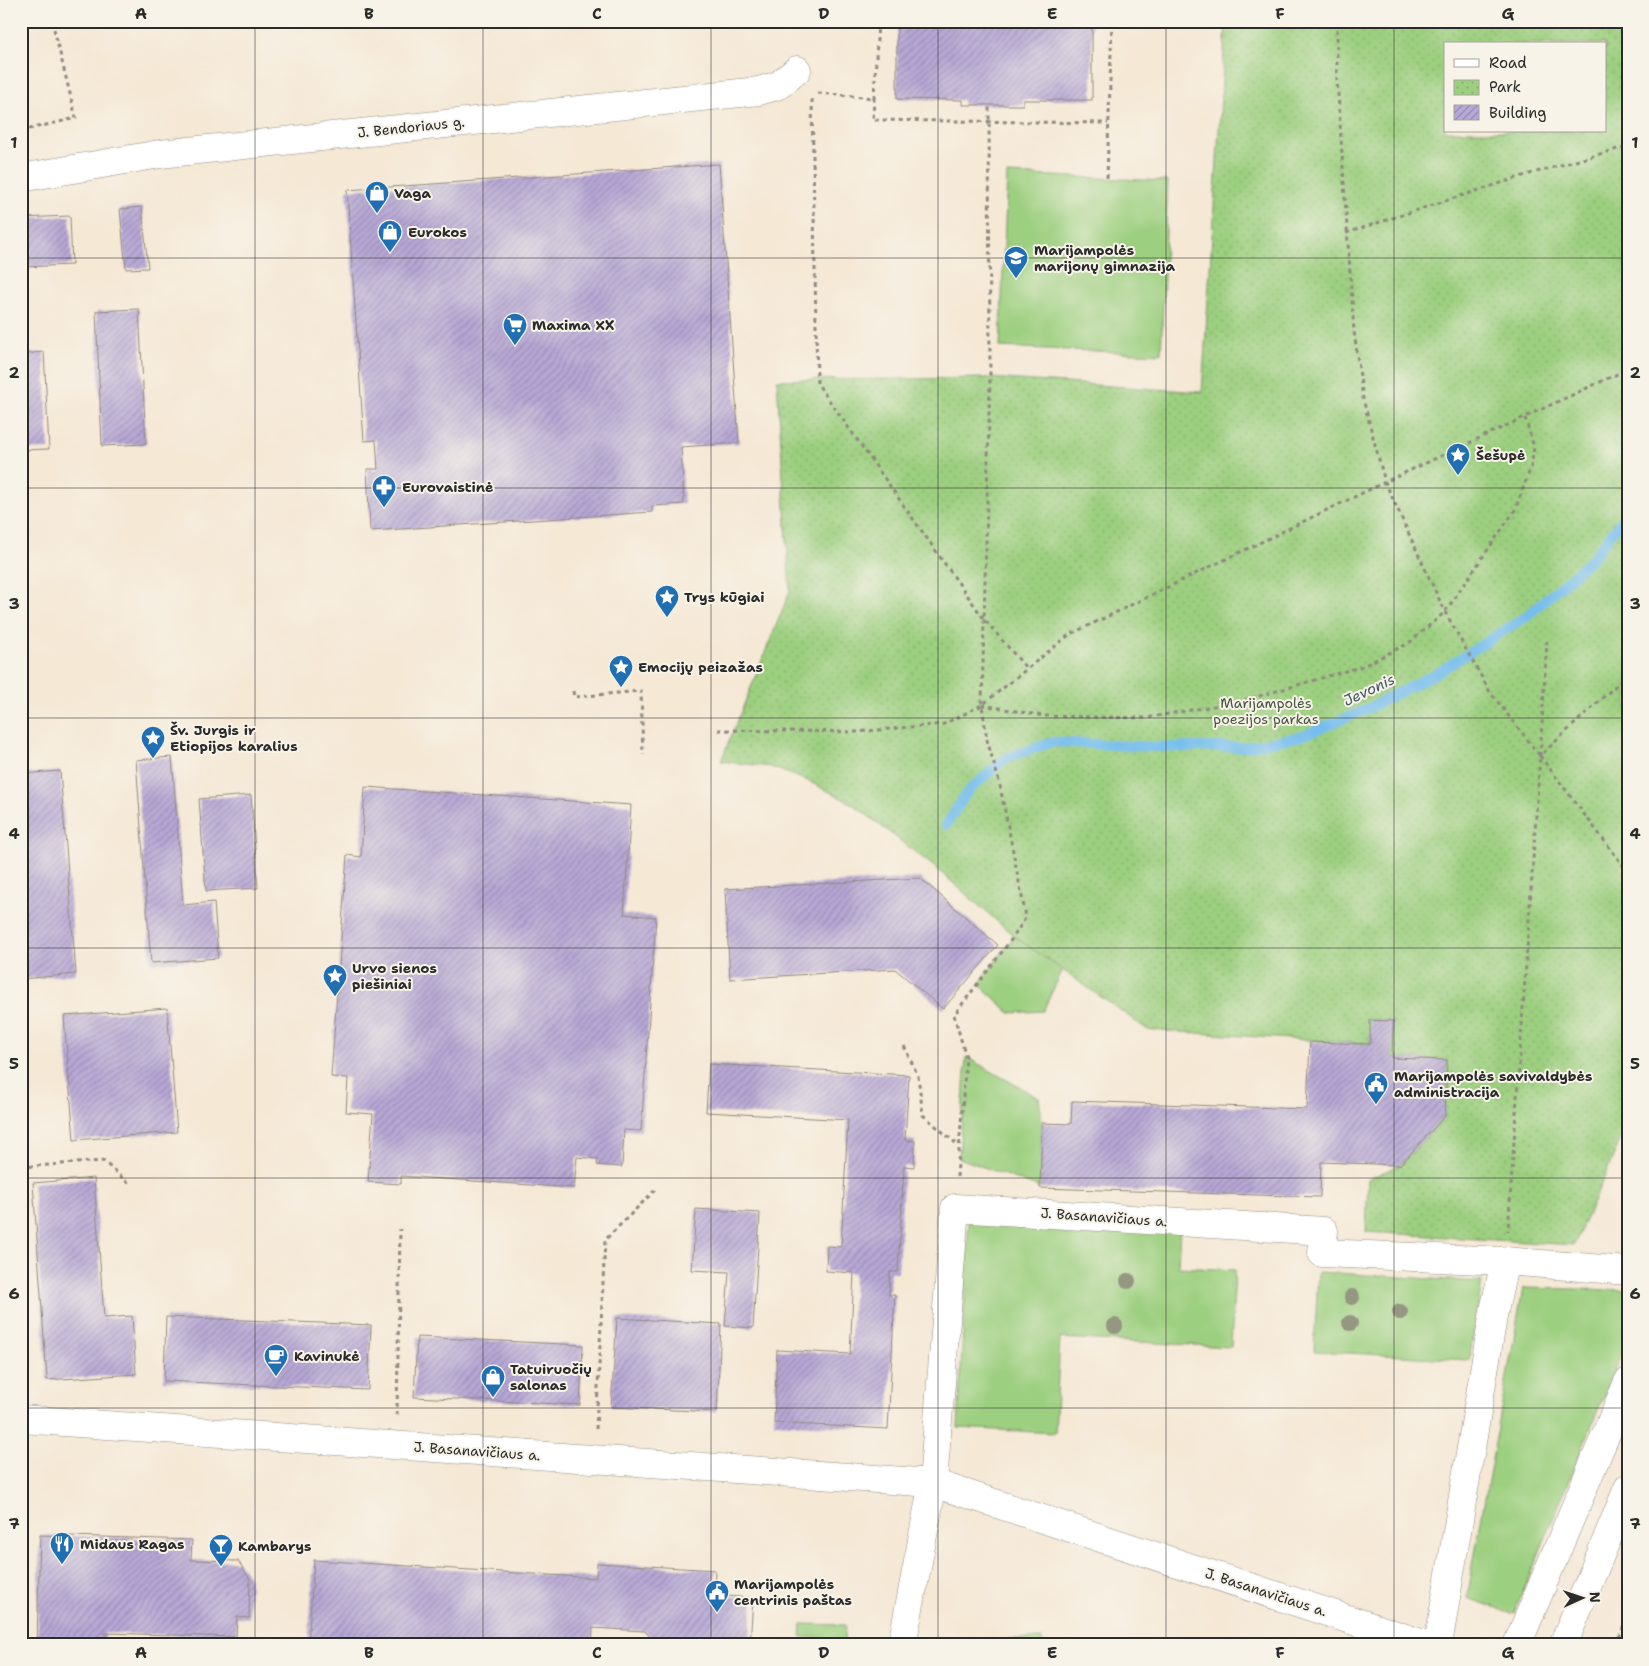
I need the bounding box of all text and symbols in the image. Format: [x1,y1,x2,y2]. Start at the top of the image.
text: A [135,3,147,24]
text: B [364,3,374,24]
text: C [592,3,602,24]
text: D [818,3,830,24]
text: E [1047,3,1057,24]
text: F [1275,3,1285,24]
text: G [1502,3,1515,24]
legend [1444,42,1606,132]
text: Road [1489,53,1527,73]
text: Park [1489,77,1521,97]
text: Building [1489,103,1546,123]
street label: J. Bendoriaus g. [357,112,465,142]
text: 1 [10,132,18,153]
text: 1 [1631,132,1639,153]
shop icon: Vaga [364,180,390,214]
place label: Vaga [394,184,431,202]
shop icon: Eurokos [377,219,403,253]
place label: Eurokos [408,223,467,241]
place label: Marijampolės marijonų gimnazija [1034,241,1176,275]
school or university icon: Marijampolės marijonų gimnazija [1003,245,1029,279]
supermarket icon: Maxima XX [502,312,528,346]
place label: Maxima XX [532,316,614,334]
text: 2 [8,362,20,383]
text: 2 [1629,362,1641,383]
place icon: Šešupė [1445,442,1471,476]
place label: Šešupė [1476,446,1525,464]
pharmacy icon: Eurovaistinė [371,474,397,508]
place label: Eurovaistinė [402,478,493,496]
place icon: Trys kūgiai [654,584,680,618]
place label: Trys kūgiai [684,588,765,606]
text: 3 [8,593,20,614]
text: 3 [1629,593,1641,614]
place icon: Emocijų peizažas [608,654,634,688]
place label: Emocijų peizažas [638,658,763,676]
water label: Jevonis [1340,669,1398,711]
park label: Marijampolės poezijos parkas [1213,694,1319,728]
place label: Šv. Jurgis ir Etiopijos karalius [170,721,298,755]
place icon: Šv. Jurgis ir Etiopijos karalius [140,725,166,759]
text: 4 [8,823,20,844]
text: 4 [1629,823,1641,844]
place label: Urvo sienos piešiniai [352,959,437,993]
place icon: Urvo sienos piešiniai [322,963,348,997]
text: 5 [9,1053,19,1074]
text: 5 [1630,1053,1640,1074]
place label: Marijampolės savivaldybės administracija [1394,1067,1592,1101]
public building icon: Marijampolės savivaldybės administracija [1363,1071,1389,1105]
street label: J. Basanavičiaus a. [1040,1204,1168,1230]
text: 6 [8,1283,20,1304]
text: 6 [1629,1283,1641,1304]
cafe icon: Kavinukė [263,1343,289,1377]
place label: Kavinukė [294,1347,360,1365]
place label: Tatuiruočių salonas [510,1360,592,1394]
shop icon: Tatuiruočių salonas [480,1364,506,1398]
street label: J. Basanavičiaus a. [413,1438,541,1464]
text: 7 [8,1513,20,1534]
text: 7 [1629,1513,1641,1534]
restaurant icon: Midaus Ragas [49,1531,75,1565]
bar icon: Kambarys [208,1533,234,1567]
place label: Midaus Ragas [80,1535,184,1553]
place label: Kambarys [238,1537,311,1555]
street label: J. Basanavičiaus a. [1203,1564,1329,1620]
north arrow [1556,1574,1606,1624]
place label: Marijampolės centrinis paštas [734,1575,852,1609]
public building icon: Marijampolės centrinis paštas [704,1579,730,1613]
text: N [1586,1591,1604,1603]
text: A [135,1642,147,1663]
text: B [364,1642,374,1663]
text: C [592,1642,602,1663]
text: D [818,1642,830,1663]
text: E [1047,1642,1057,1663]
text: F [1275,1642,1285,1663]
text: G [1502,1642,1515,1663]

